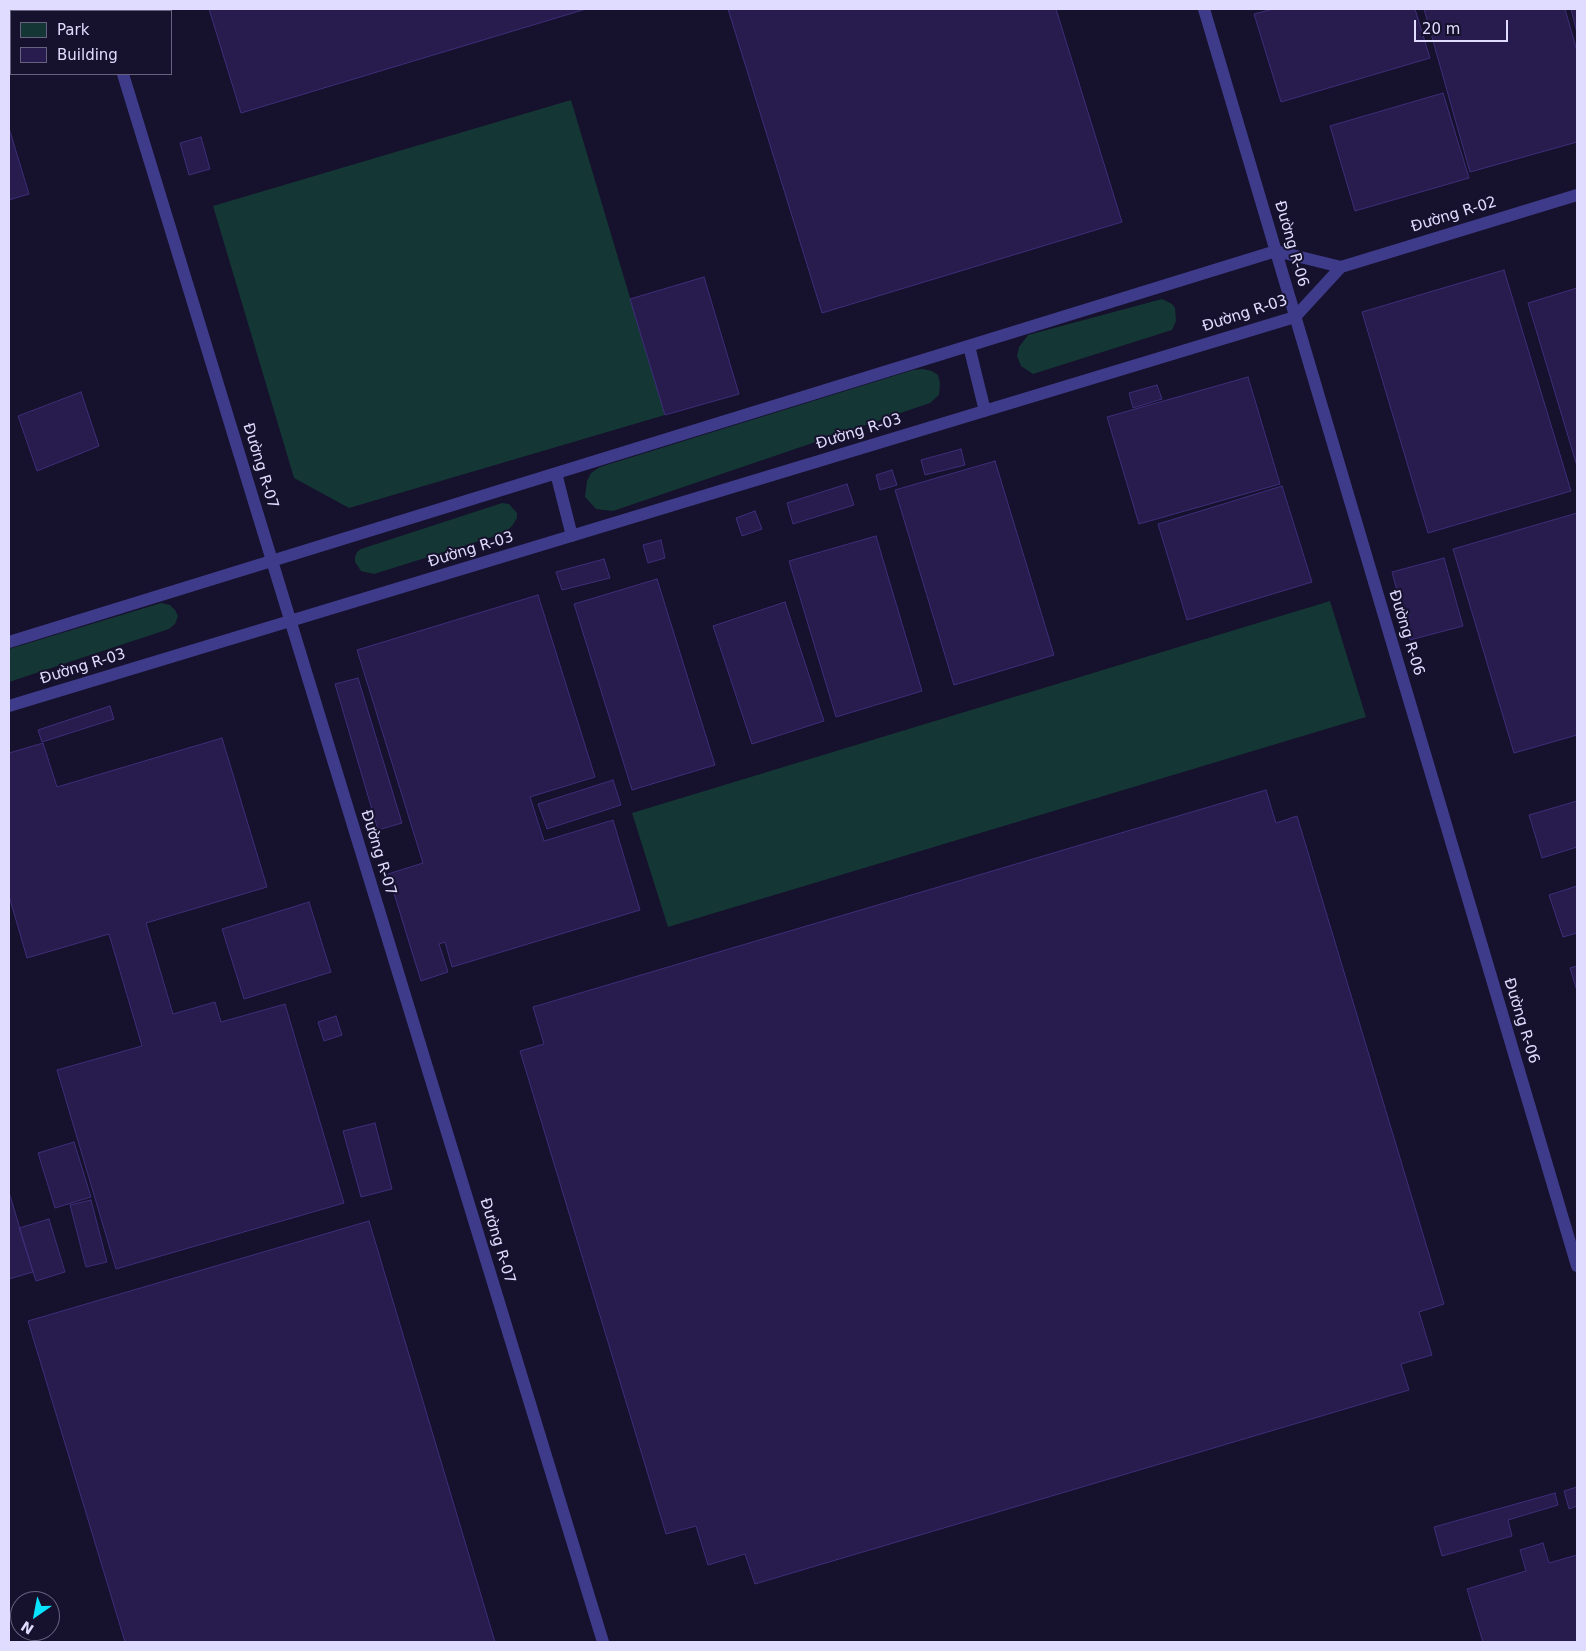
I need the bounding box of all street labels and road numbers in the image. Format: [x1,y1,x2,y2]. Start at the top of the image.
street label: Đường R-02 [1409,193,1499,237]
street label: Đường R-06 [1270,199,1312,289]
street label: Đường R-03 [1200,292,1290,336]
street label: Đường R-03 [814,410,904,454]
street label: Đường R-07 [238,421,282,511]
street label: Đường R-03 [426,528,516,572]
street label: Đường R-06 [1384,588,1428,678]
street label: Đường R-03 [38,645,128,689]
street label: Đường R-07 [356,808,400,898]
street label: Đường R-06 [1499,976,1543,1066]
street label: Đường R-07 [475,1196,519,1286]

